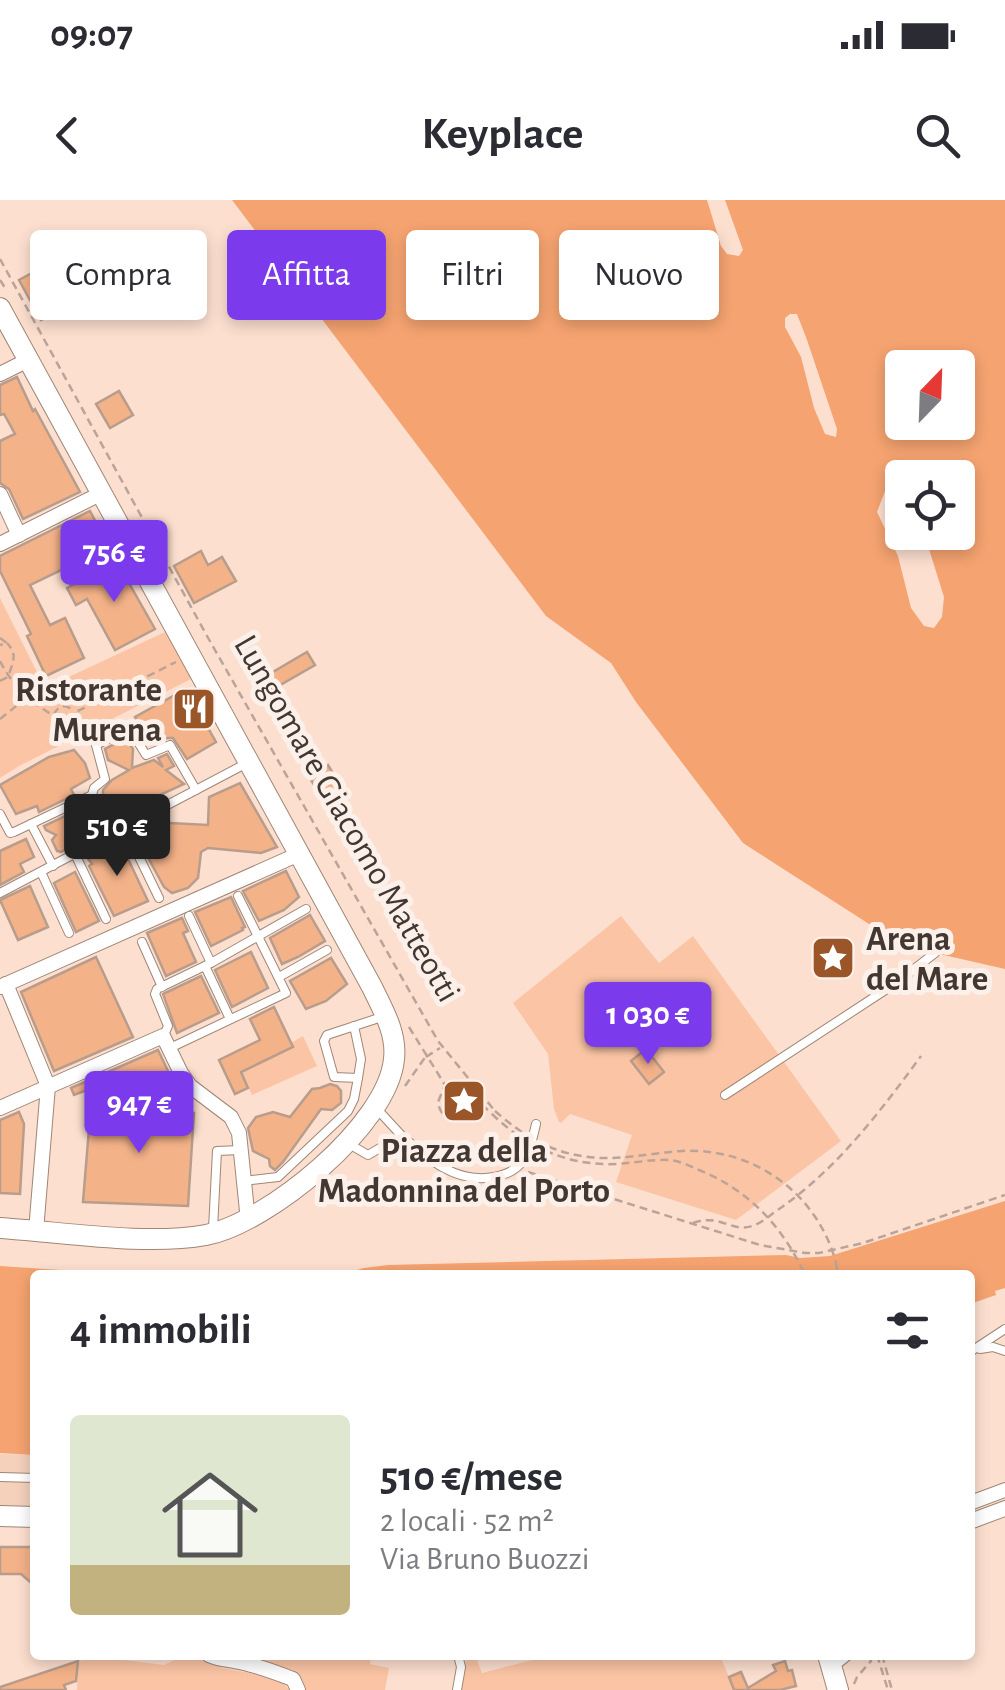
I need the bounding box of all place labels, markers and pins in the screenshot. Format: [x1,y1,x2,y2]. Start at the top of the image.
pin: 756 € [44,520,184,605]
place label: Ristorante Murena [15,673,162,748]
restaurant icon: Ristorante Murena [171,686,217,732]
pin: 510 € [47,794,187,879]
place label: Arena del Mare [866,922,988,997]
place icon: Arena del Mare [810,935,856,981]
pin: 1 030 € [556,982,740,1067]
pin: 947 € [69,1071,209,1156]
place icon: Piazza della Madonnina del Porto [441,1078,487,1124]
place label: Piazza della Madonnina del Porto [318,1134,610,1209]

